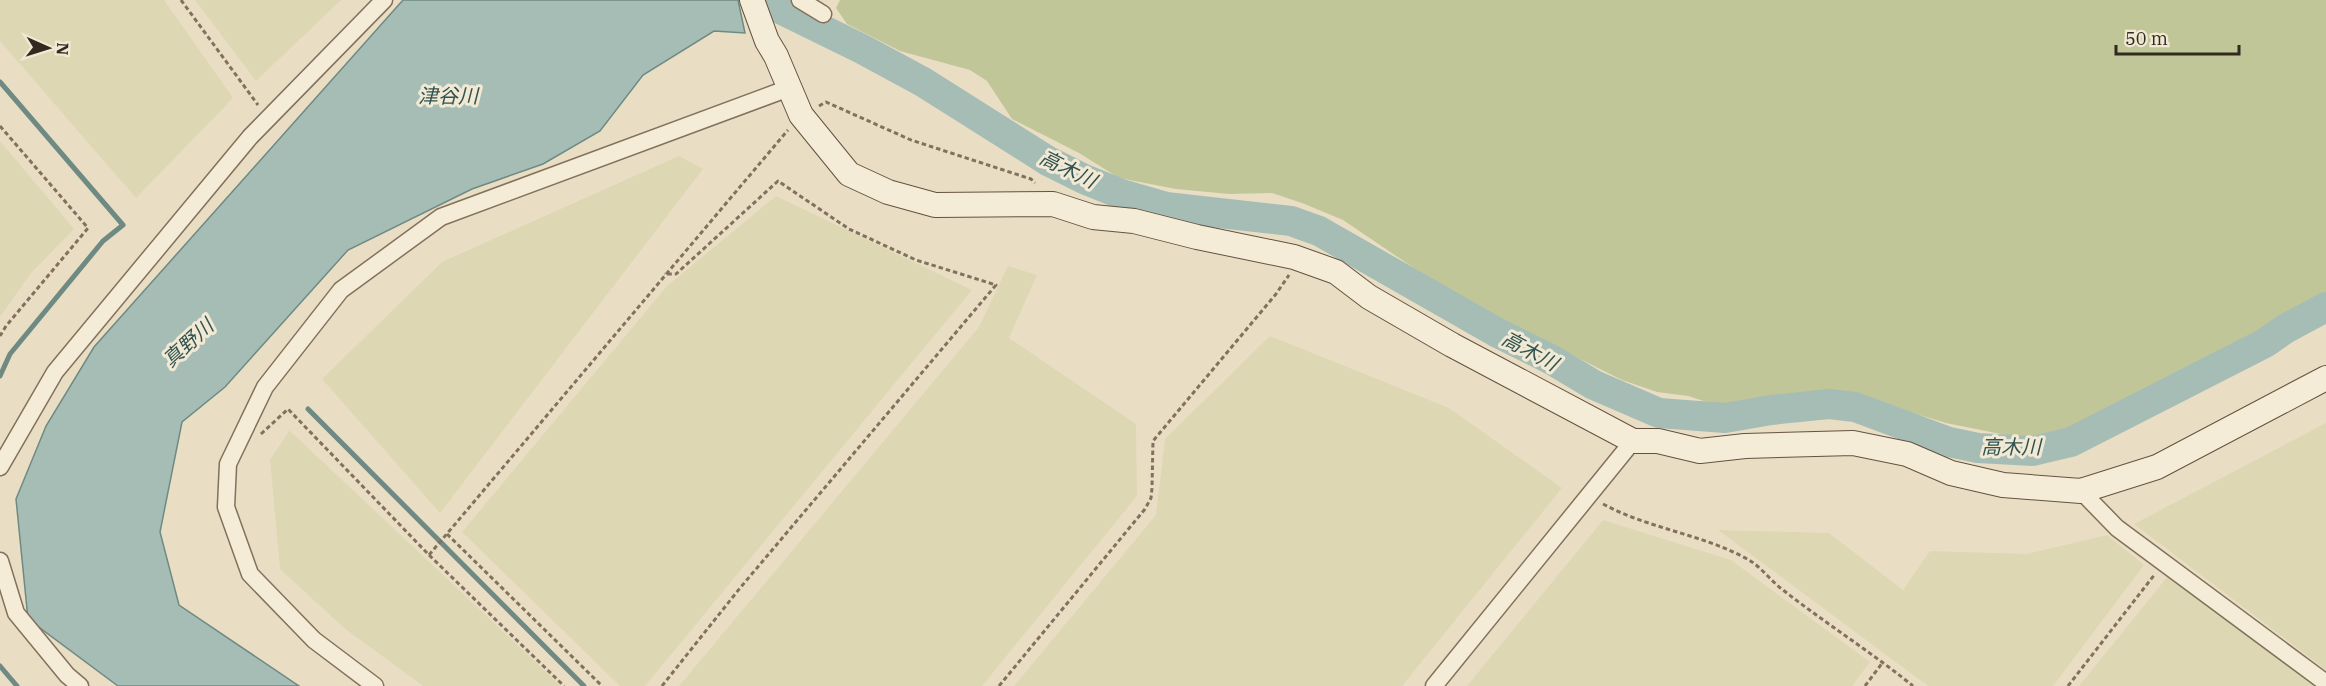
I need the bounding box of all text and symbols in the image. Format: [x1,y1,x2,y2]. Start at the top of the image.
north arrow [18,18,78,78]
scale bar [2116,18,2239,56]
text: 50 m [2125,27,2168,50]
text: N [53,42,73,56]
water label: 津谷川 [418,82,480,109]
water label: 高木川 [1035,143,1103,195]
water label: 真野川 [156,311,220,373]
water label: 高木川 [1497,325,1565,378]
water label: 高木川 [1981,433,2043,460]

